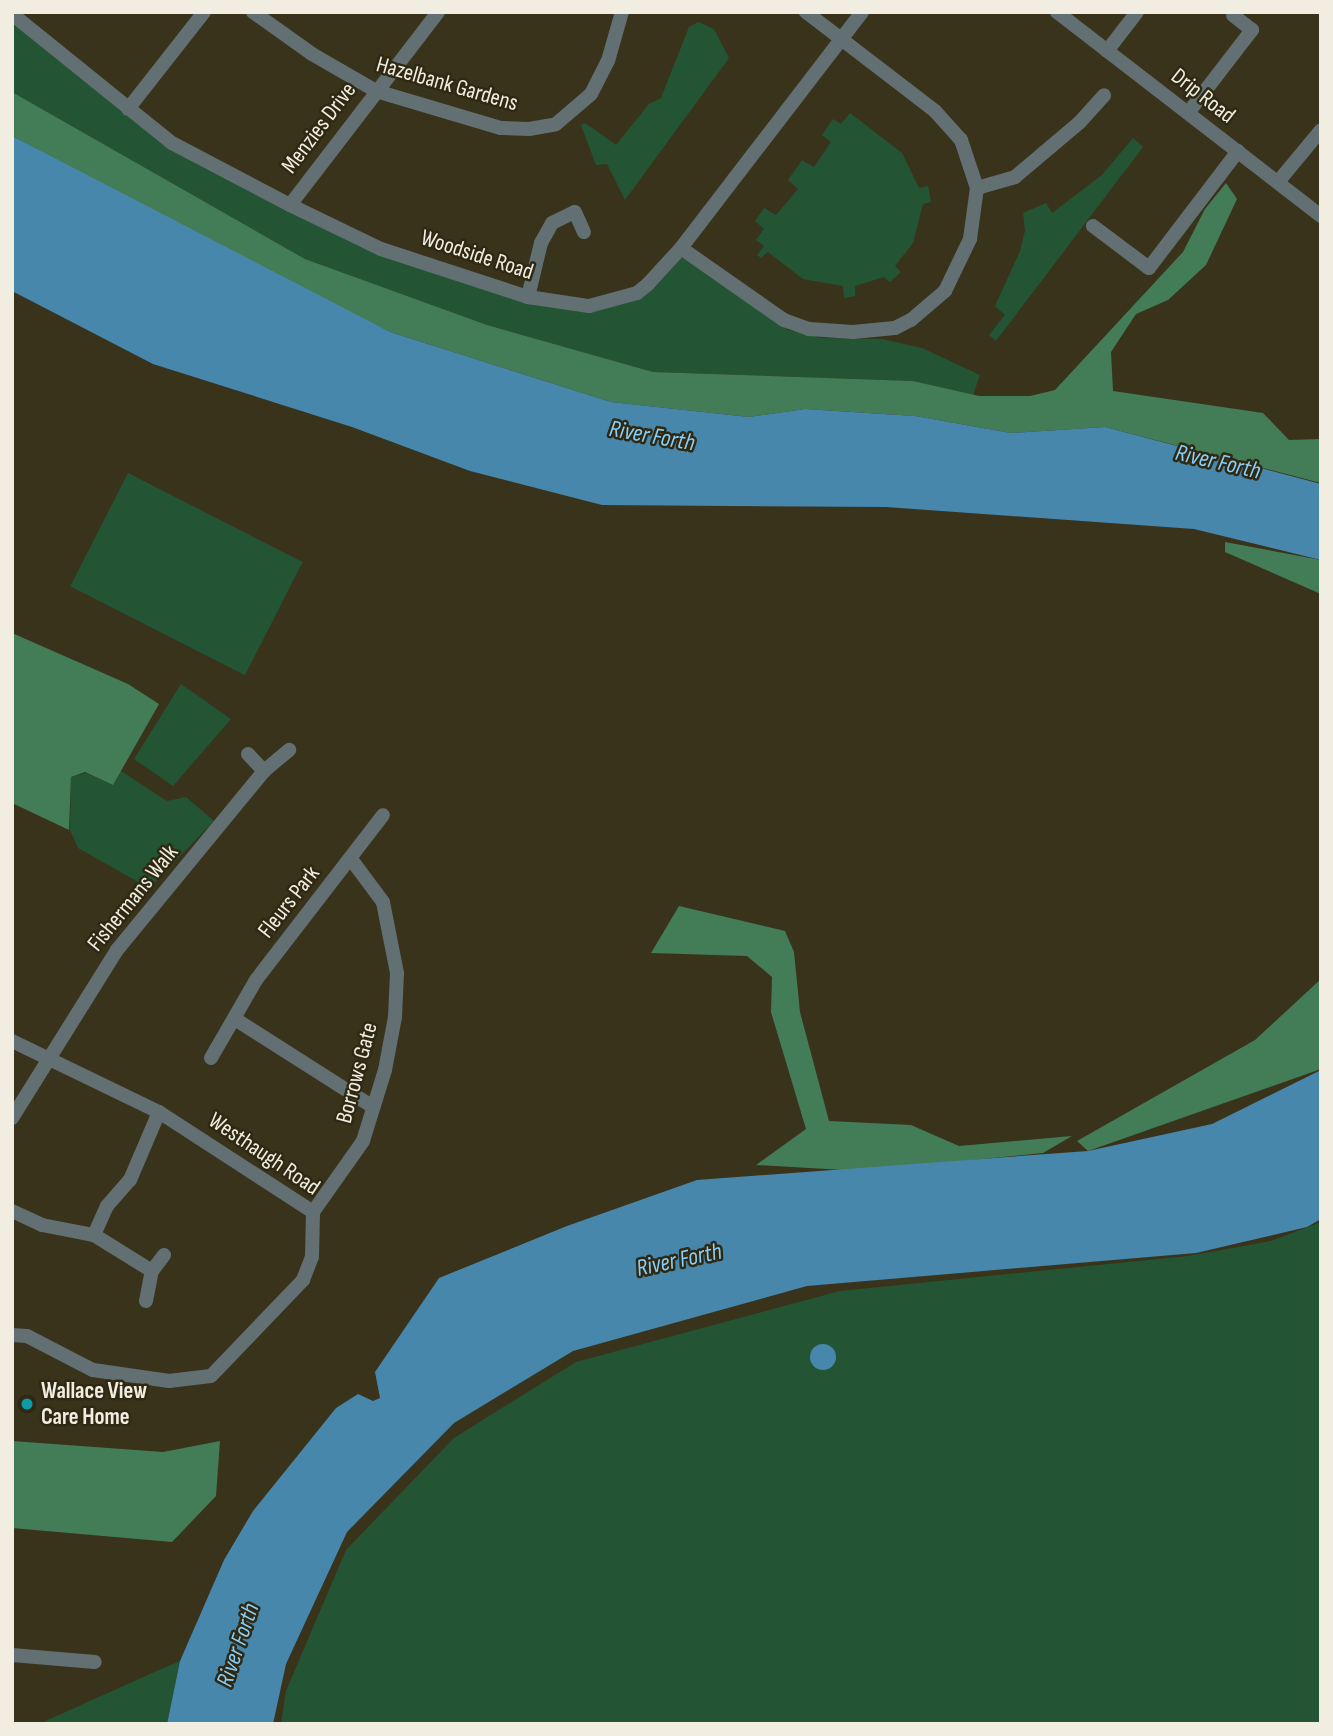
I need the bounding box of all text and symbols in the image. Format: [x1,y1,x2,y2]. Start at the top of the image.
street label: Hazelbank Gardens [373,51,521,117]
street label: Drip Road [1165,62,1241,130]
street label: Menzies Drive [276,77,362,179]
street label: Woodside Road [417,224,537,286]
water label: River Forth [607,414,697,458]
water label: River Forth [1173,438,1263,486]
street label: Fishermans Walk [82,839,184,957]
street label: Fleurs Park [252,861,326,943]
street label: Borrows Gate [330,1020,384,1126]
street label: Westhaugh Road [203,1107,325,1201]
water label: River Forth [634,1237,724,1283]
place label: Wallace View Care Home [41,1377,147,1431]
marker: Wallace View Care Home [19,1396,35,1412]
water label: River Forth [210,1599,266,1691]

